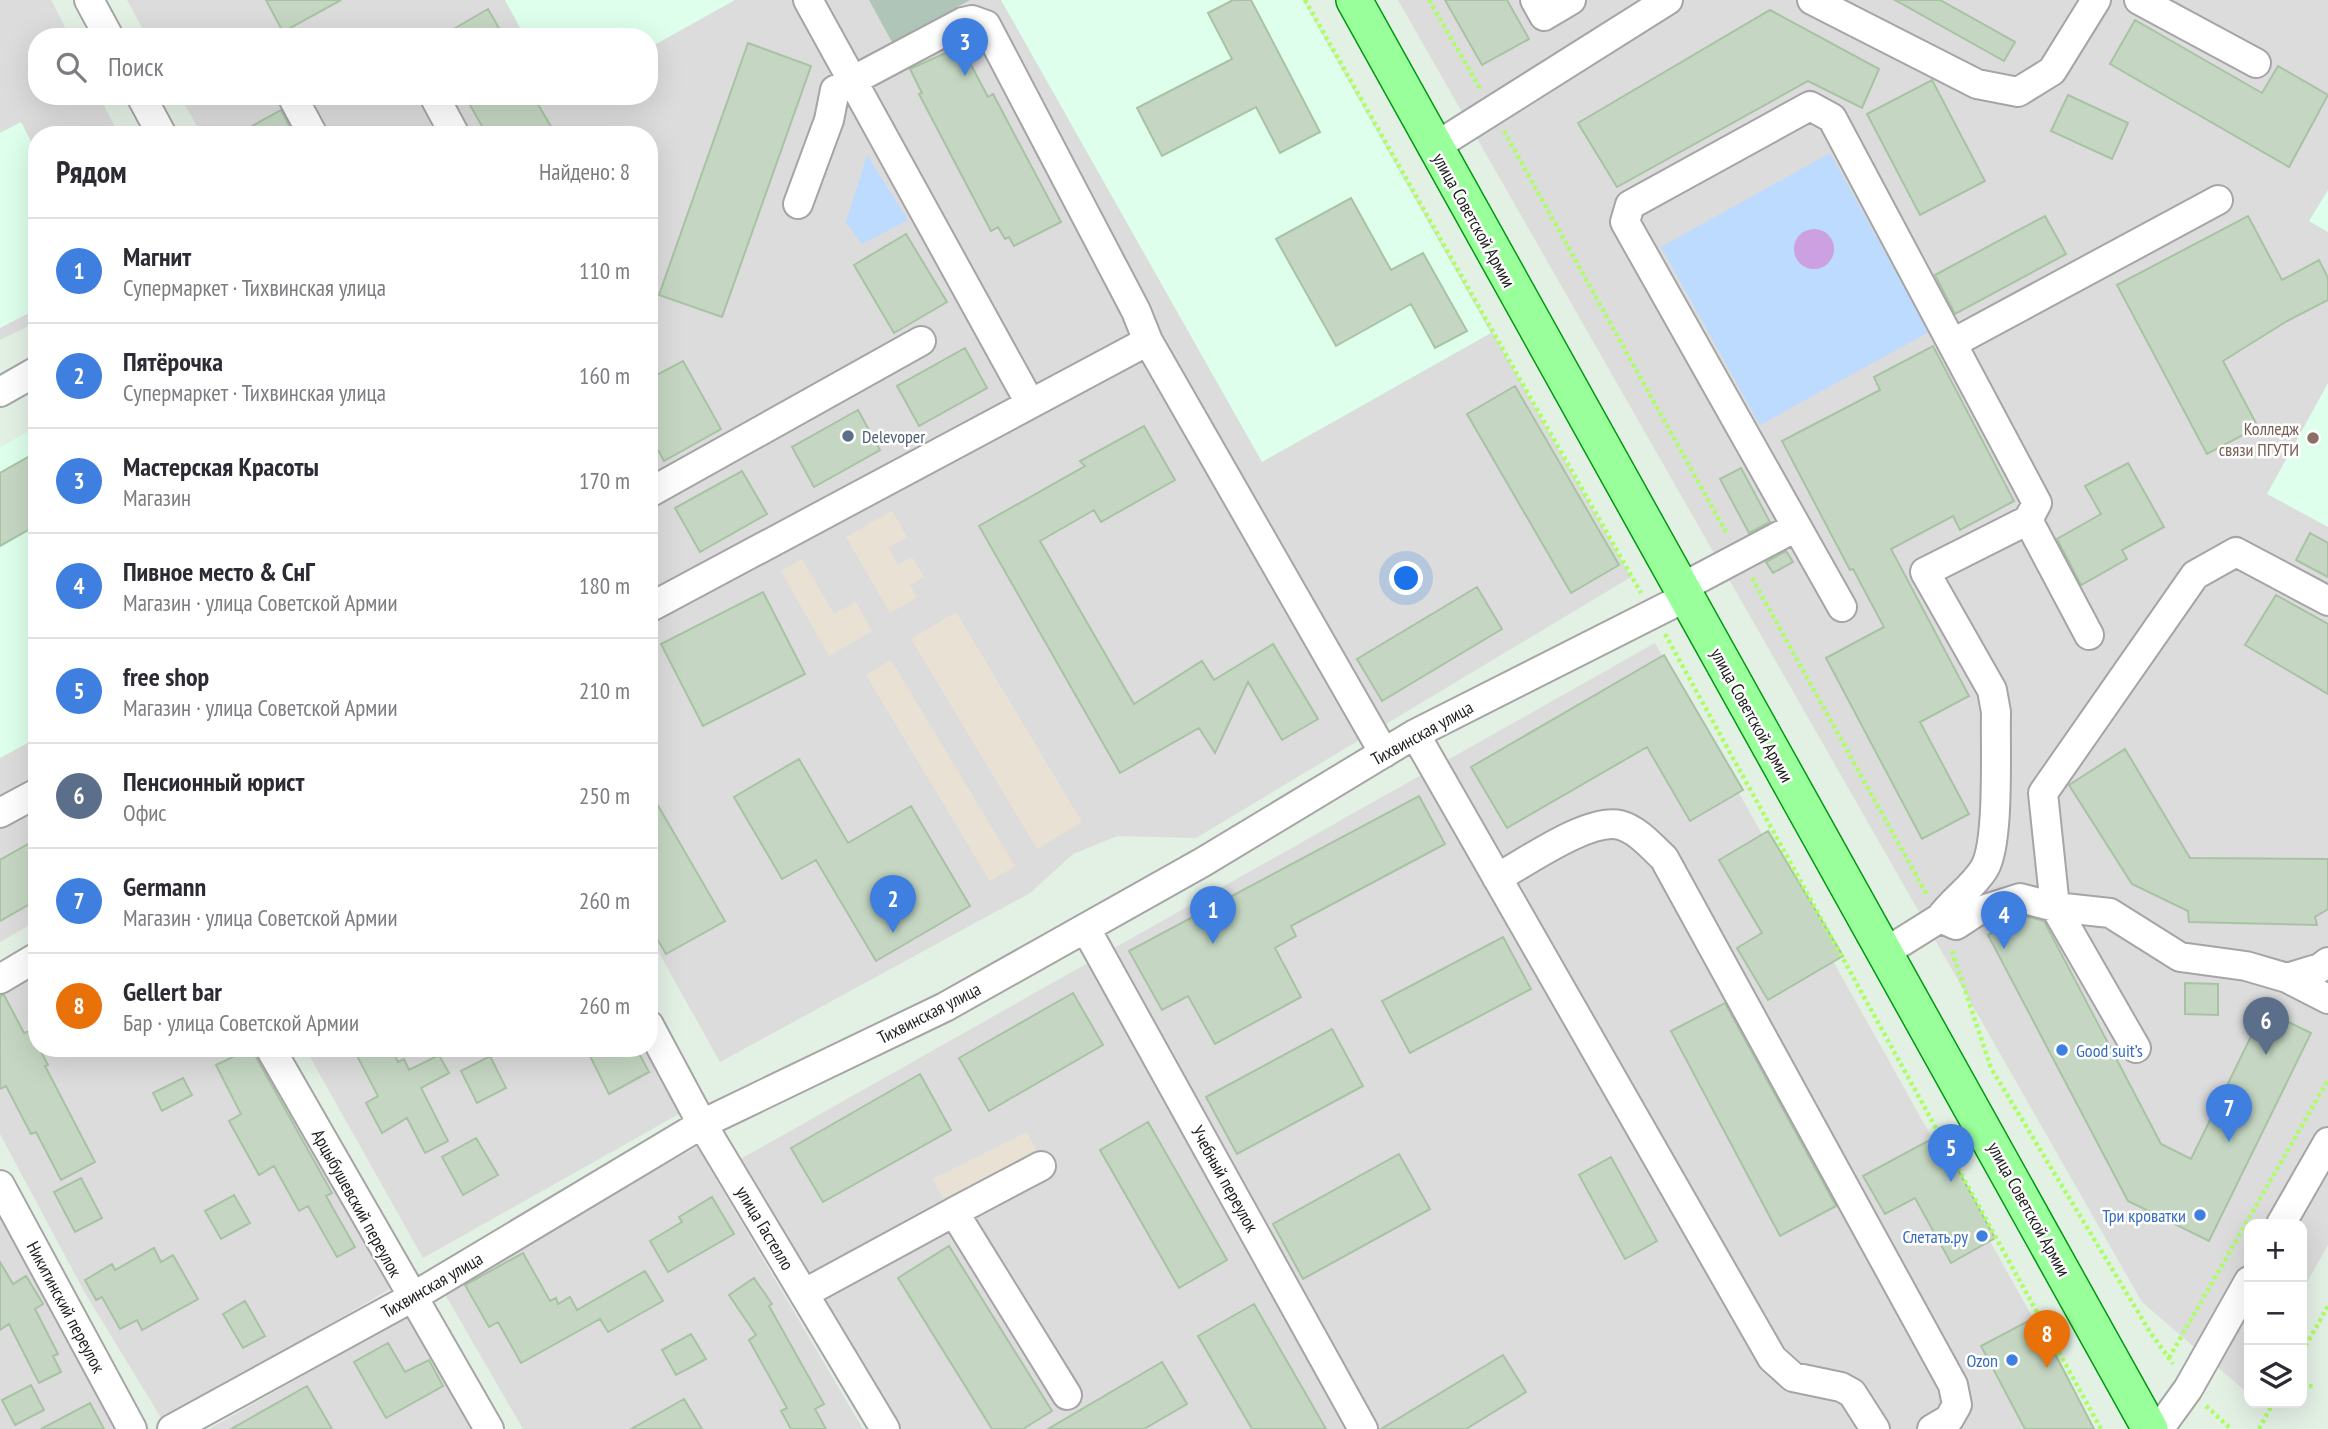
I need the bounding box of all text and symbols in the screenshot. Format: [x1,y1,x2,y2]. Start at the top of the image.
pin: 3 [942,18,988,76]
search box [28,28,658,105]
icon: search [52,48,90,86]
text: Поиск [108,50,164,83]
street label: улица Советской Армии [1428,149,1520,291]
text: Рядом [56,152,127,191]
text: Найдено: 8 [539,157,630,186]
text: Магнит [123,240,191,273]
text: 1 [74,256,85,285]
text: 110 m [579,256,630,285]
text: Супермаркет · Тихвинская улица [123,273,386,302]
text: Пятёрочка [123,345,223,378]
text: 2 [74,361,85,390]
text: 160 m [579,361,630,390]
text: Супермаркет · Тихвинская улица [123,378,386,407]
place label: Колледж связи ПГУТИ [2219,417,2299,461]
place label: Delevoper [862,425,925,448]
marker: Delevoper [840,428,856,444]
marker: Колледж связи ПГУТИ [2305,430,2321,446]
text: Мастерская Красоты [123,450,319,483]
text: 3 [74,466,85,495]
text: 170 m [579,466,630,495]
text: Магазин [123,483,191,512]
text: Пивное место & СнГ [123,555,315,588]
your location [1389,561,1423,595]
text: 4 [74,571,85,600]
text: 180 m [579,571,630,600]
text: Магазин · улица Советской Армии [123,588,398,617]
street label: улица Советской Армии [1706,644,1798,786]
text: free shop [123,660,209,693]
text: 5 [74,676,85,705]
text: 210 m [579,676,630,705]
text: Магазин · улица Советской Армии [123,693,398,722]
street label: Тихвинская улица [1367,696,1477,770]
text: Пенсионный юрист [123,765,304,798]
text: 6 [74,781,85,810]
text: 250 m [579,781,630,810]
text: Офис [123,798,167,827]
text: Germann [123,870,206,903]
pin: 2 [870,875,916,933]
text: 7 [74,886,85,915]
text: 260 m [579,886,630,915]
pin: 1 [1190,886,1236,944]
pin: 4 [1981,891,2027,949]
text: Магазин · улица Советской Армии [123,903,398,932]
text: Gellert bar [123,975,222,1008]
street label: Тихвинская улица [873,977,985,1049]
text: 8 [74,991,85,1020]
text: 260 m [579,991,630,1020]
pin: 6 [2243,997,2289,1055]
text: Бар · улица Советской Армии [123,1008,359,1037]
place label: Good suit’s [2076,1039,2143,1062]
marker: Good suit’s [2054,1042,2070,1058]
pin: 7 [2206,1084,2252,1142]
street label: Учебный переулок [1186,1122,1264,1236]
pin: 5 [1928,1124,1974,1182]
street label: Арцыбушевский переулок [307,1125,407,1281]
street label: улица Советской Армии [1983,1138,2075,1280]
street label: улица Гастелло [731,1182,799,1274]
place label: Три кроватки [2102,1204,2186,1227]
marker: Три кроватки [2192,1207,2208,1223]
map controls [2244,1219,2307,1408]
button: + [2244,1219,2307,1282]
place label: Слетать.ру [1902,1225,1968,1248]
marker: Слетать.ру [1974,1228,1990,1244]
street label: Никитинский переулок [22,1237,110,1377]
street label: Тихвинская улица [377,1247,487,1323]
button: − [2244,1282,2307,1345]
pin: 8 [2024,1310,2070,1368]
button: layers [2244,1345,2307,1408]
place label: Ozon [1966,1349,1998,1372]
marker: Ozon [2004,1352,2020,1368]

